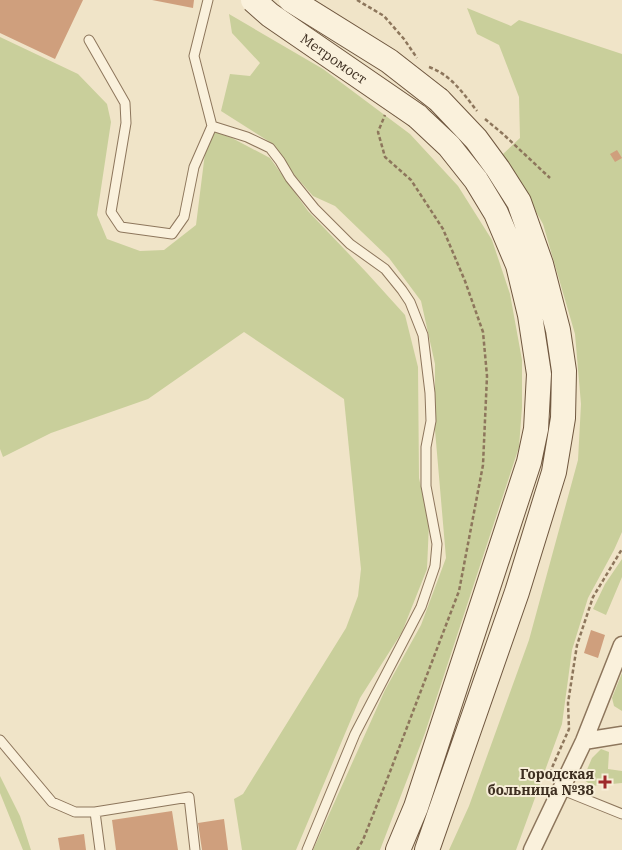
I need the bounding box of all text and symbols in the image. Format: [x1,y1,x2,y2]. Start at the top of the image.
street label: Метромост [297,30,371,88]
place label: Городская больница №38 [488,765,594,799]
marker: Городская больница №38 [598,775,612,789]

